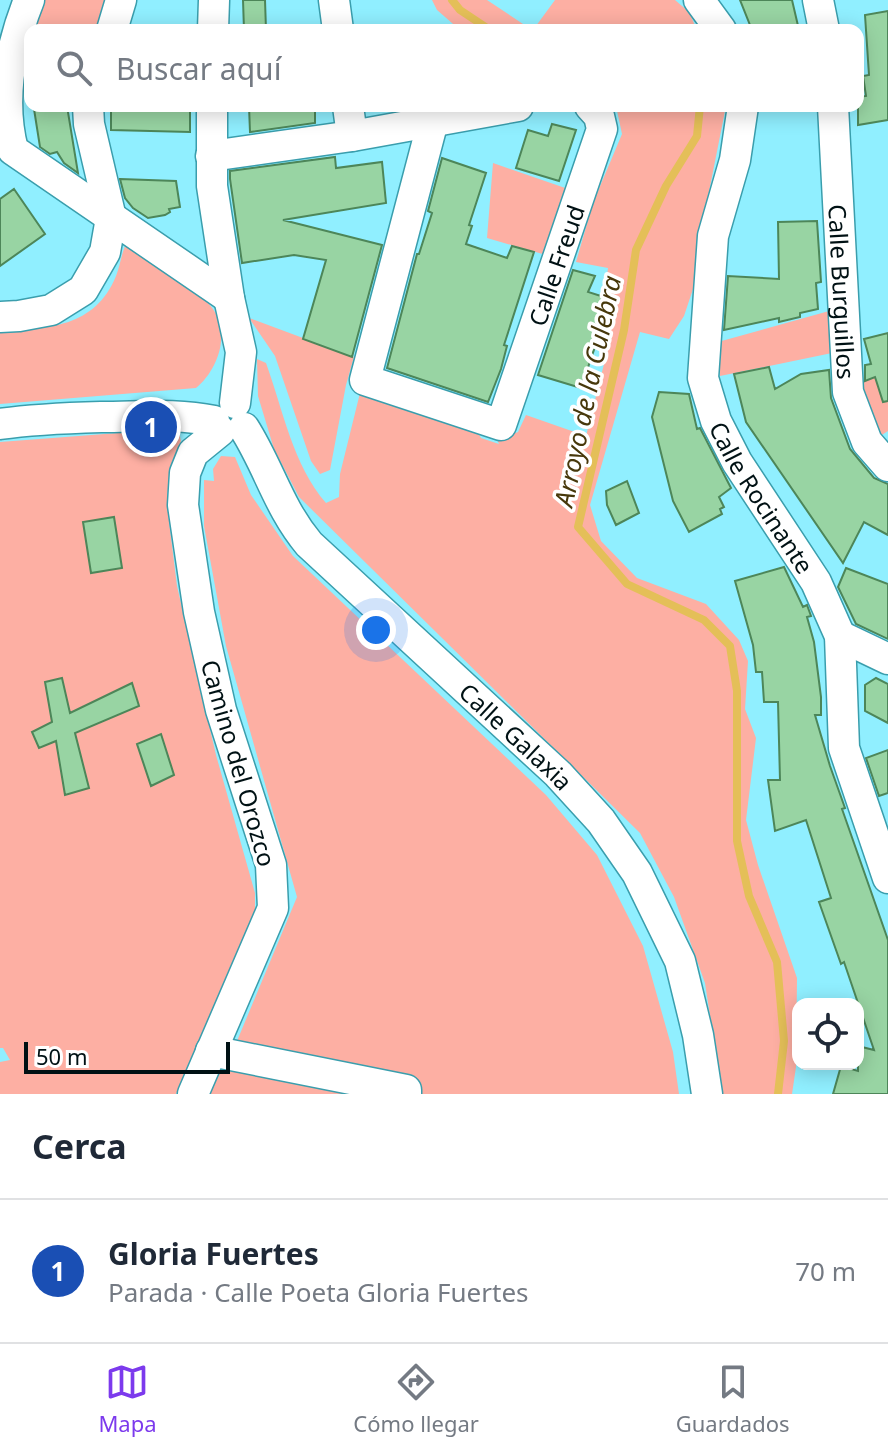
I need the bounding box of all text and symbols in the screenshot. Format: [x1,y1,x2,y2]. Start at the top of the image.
search box [24,24,864,112]
icon: search [52,46,96,90]
text: Buscar aquí [116,48,281,89]
street label: Calle Freud [520,200,592,330]
street label: Calle Burguillos [822,203,864,380]
water label: Arroyo de la Culebra [545,272,629,512]
pin: 1 [125,397,177,457]
street label: Calle Rocinante [702,416,822,579]
your location [356,610,396,650]
street label: Camino del Orozco [194,656,284,870]
street label: Calle Galaxia [453,675,581,797]
map controls [792,998,864,1070]
button: locate [792,998,864,1070]
scale bar [24,1038,230,1074]
text: 50 m [36,1041,87,1071]
text: Cerca [32,1123,127,1169]
text: Gloria Fuertes [108,1233,319,1274]
text: 1 [51,1253,65,1289]
text: 70 m [795,1253,856,1289]
text: Parada · Calle Poeta Gloria Fuertes [108,1274,529,1310]
tab: Mapa [98,1360,157,1438]
tab: Cómo llegar [353,1360,479,1438]
tab: Guardados [676,1360,790,1438]

